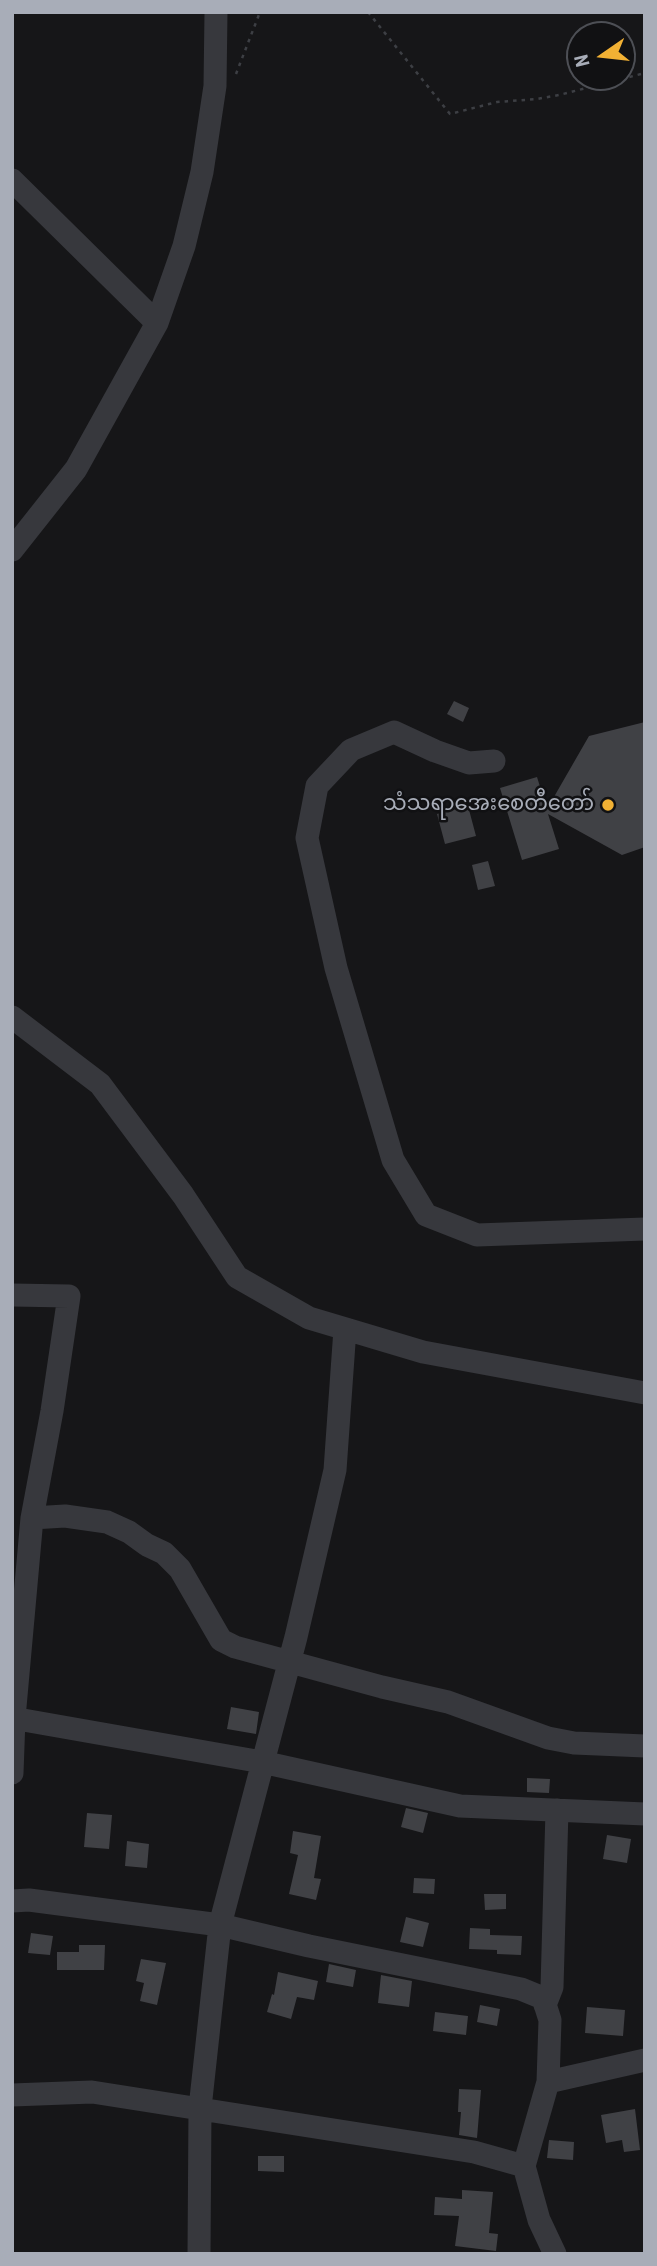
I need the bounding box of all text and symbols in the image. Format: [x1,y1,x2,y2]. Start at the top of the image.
north arrow [566,21,636,91]
text: N [570,52,595,69]
place label: သံသရာအေးစေတီတော် [383,792,594,818]
marker: သံသရာအေးစေတီတော် [600,797,616,813]

